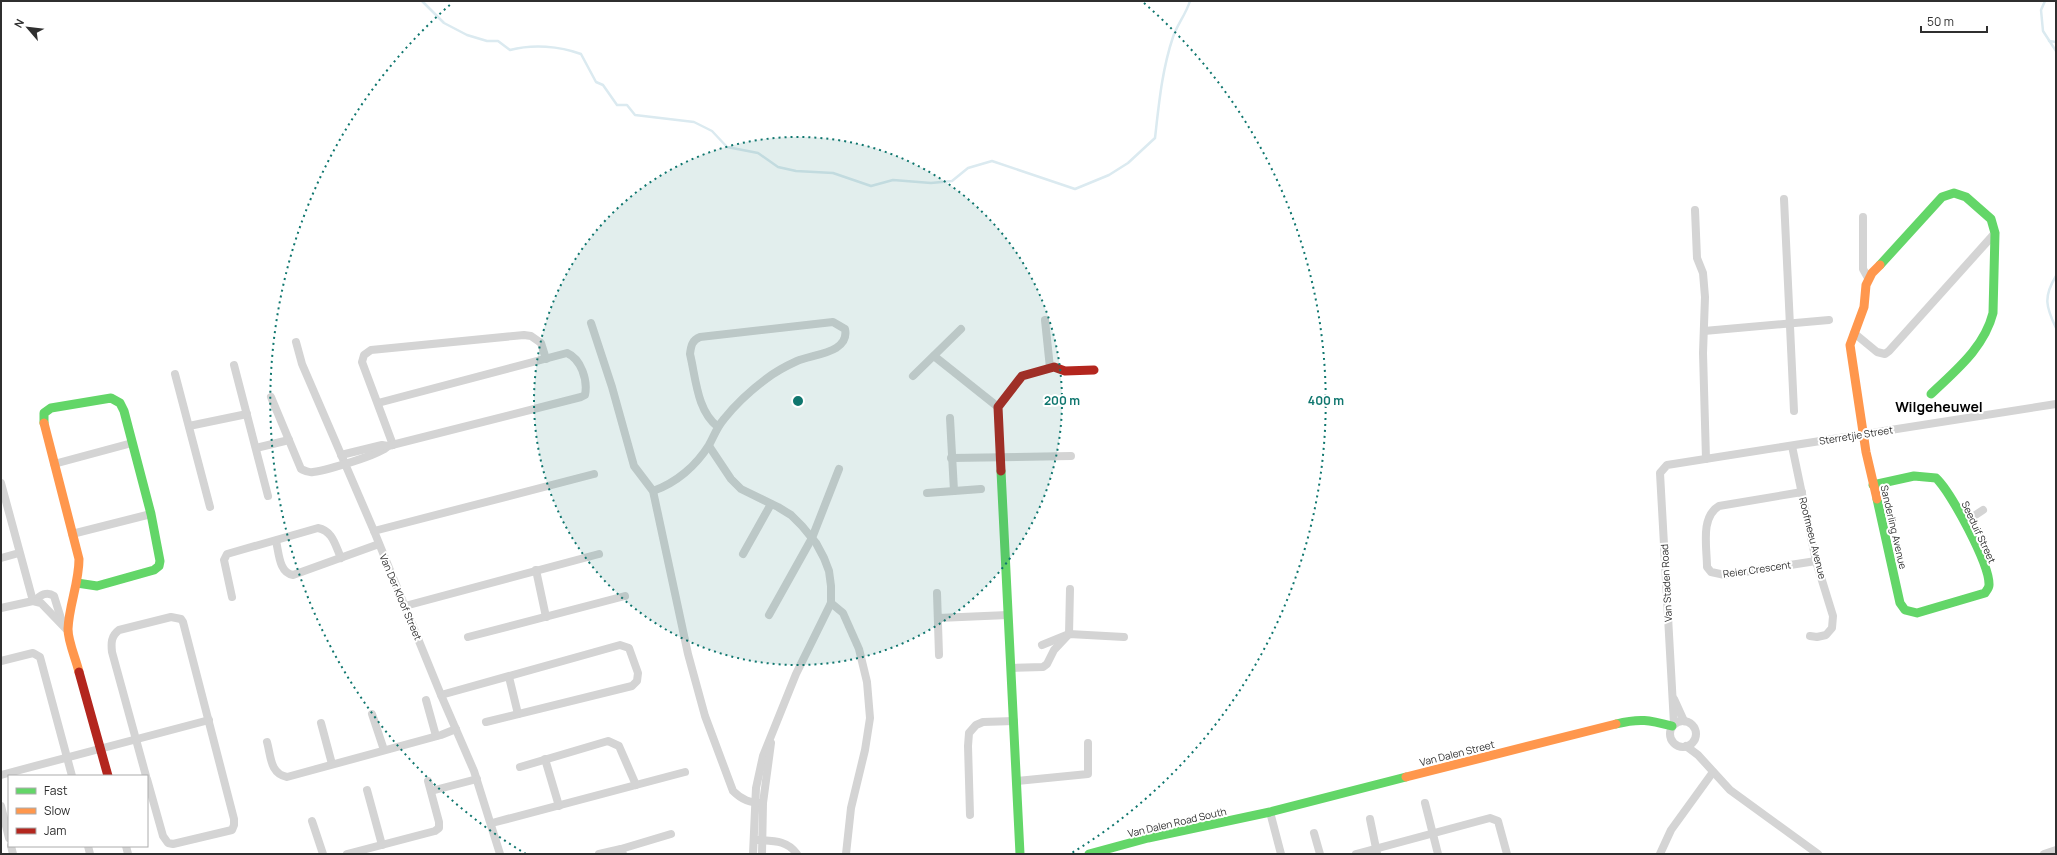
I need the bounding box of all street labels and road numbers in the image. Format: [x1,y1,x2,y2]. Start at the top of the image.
street label: Sterretjie Street [1818,422,1894,448]
street label: Sanderling Avenue [1878,484,1911,571]
street label: Roofmeeu Avenue [1796,496,1830,581]
street label: Seeduif Street [1959,499,1999,565]
street label: Van Staden Road [1657,544,1675,622]
street label: Van Der Kloof Street [377,552,425,642]
street label: Reier Crescent [1722,557,1792,581]
street label: Van Dalen Street [1418,737,1496,769]
street label: Van Dalen Road South [1126,804,1228,840]

